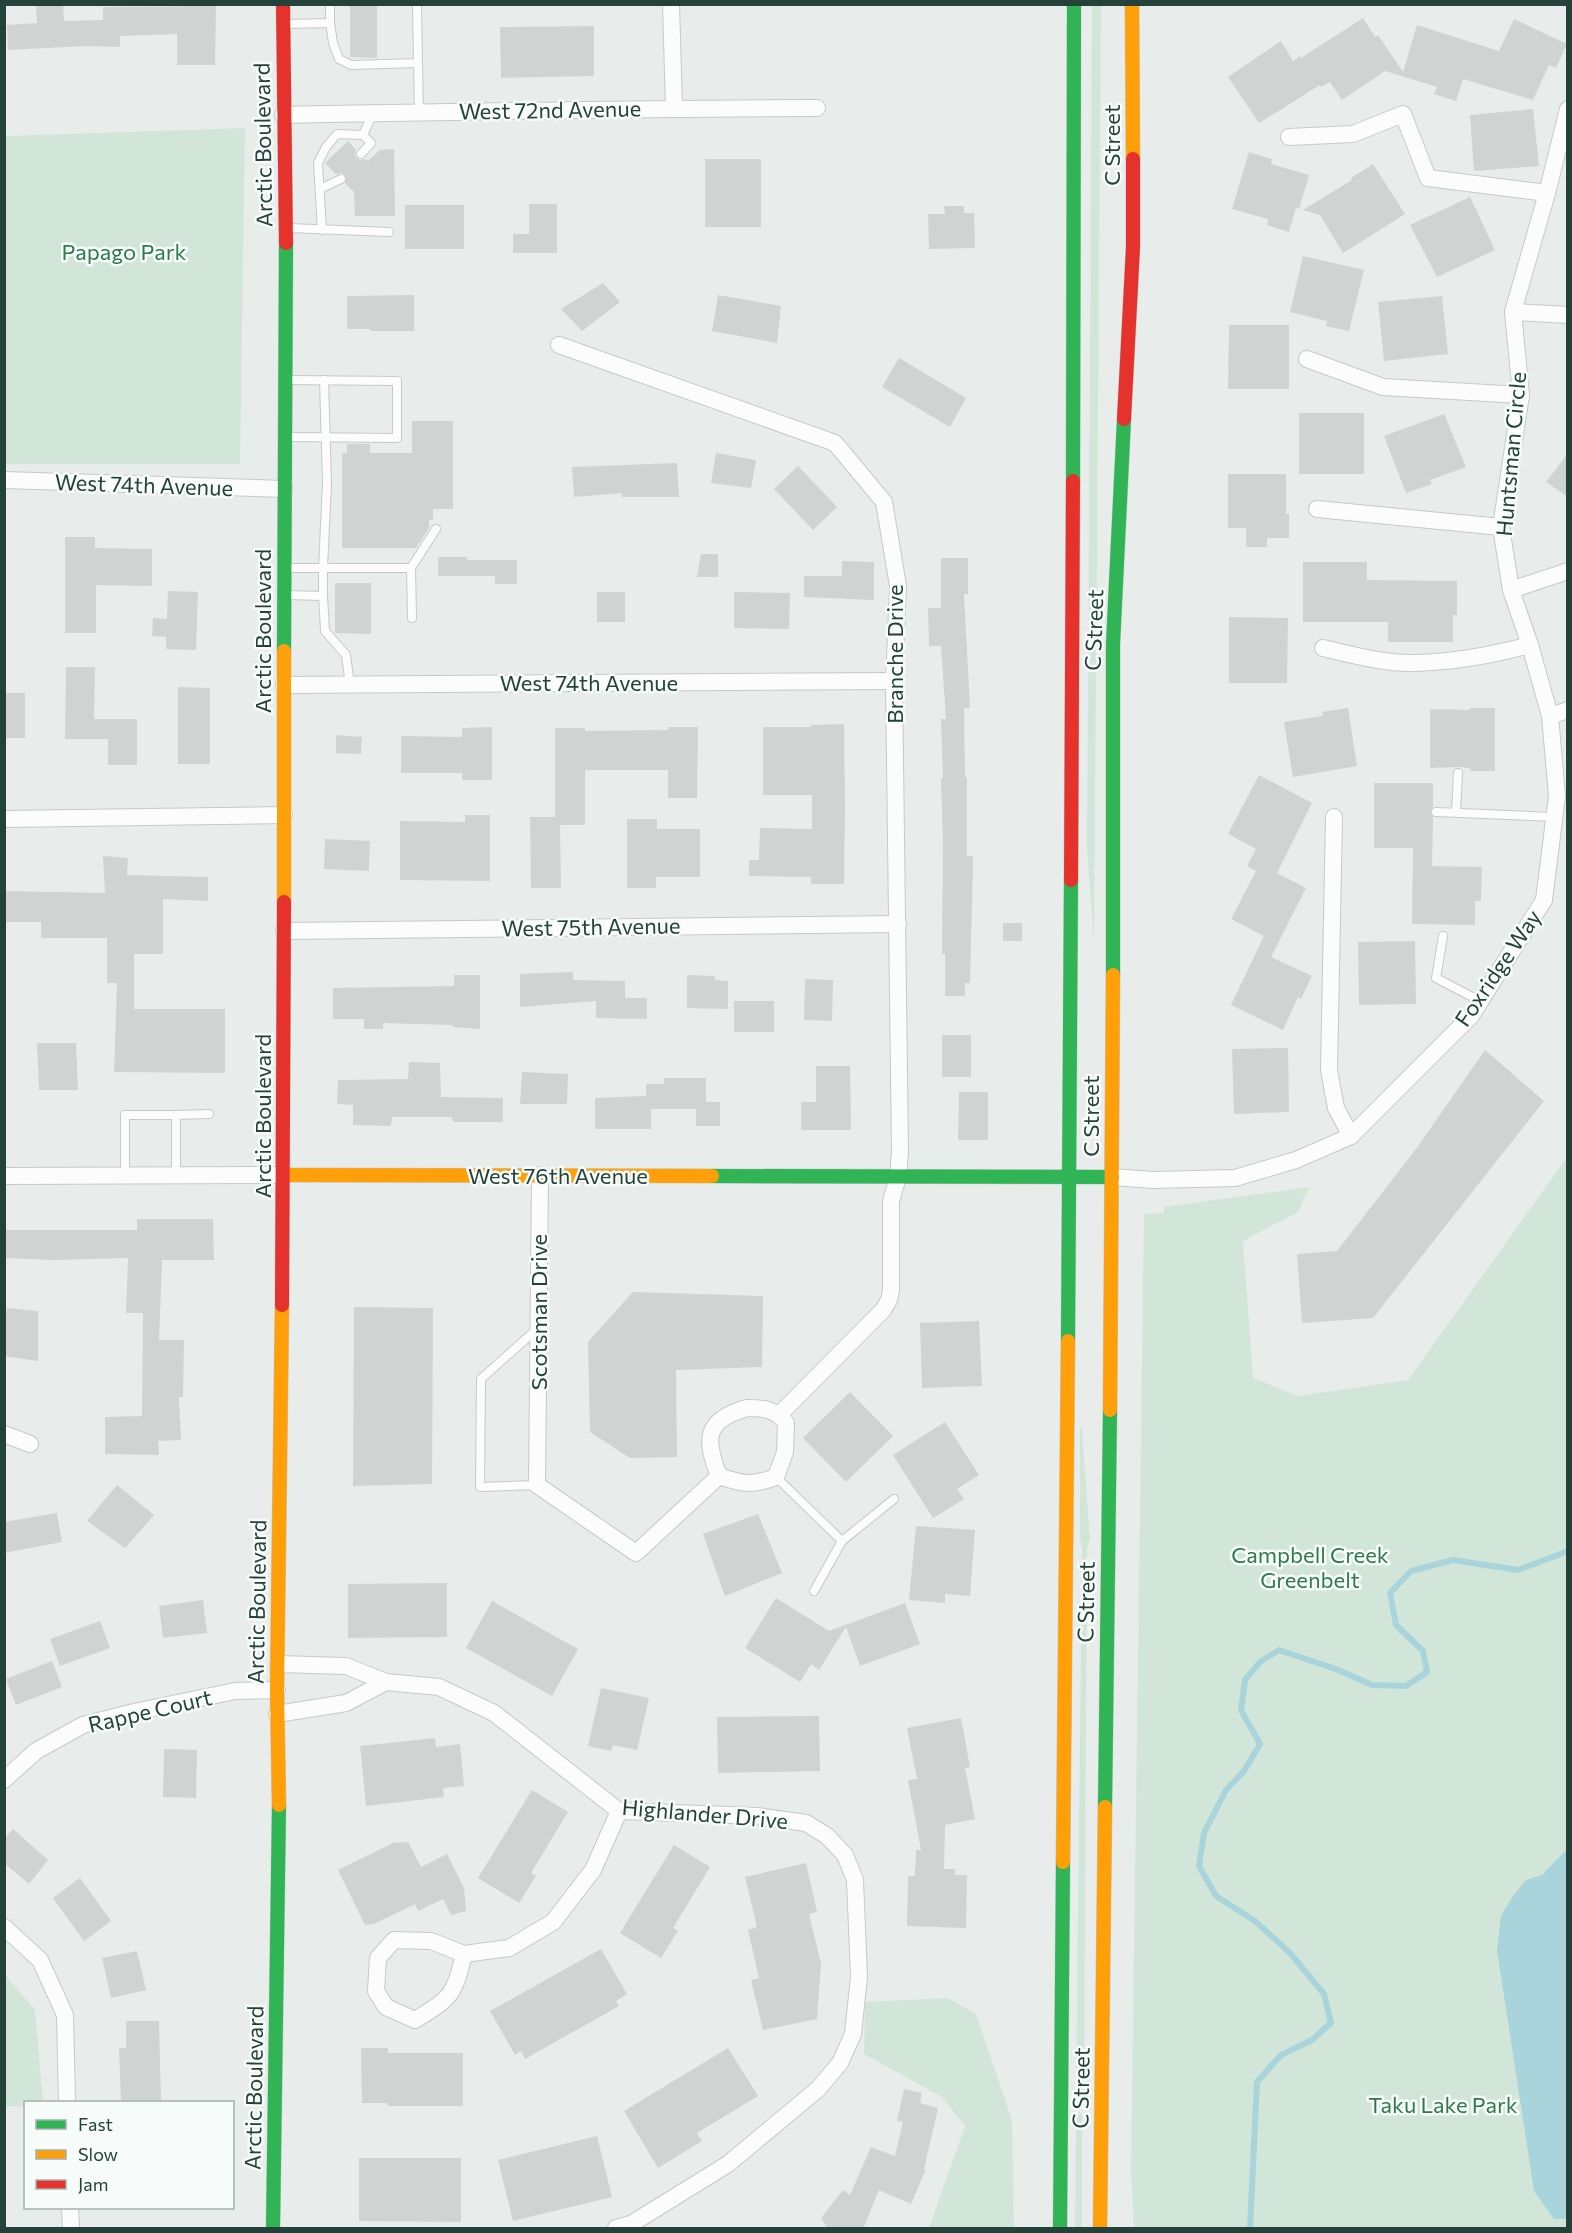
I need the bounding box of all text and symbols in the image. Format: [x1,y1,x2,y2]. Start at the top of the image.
street label: Arctic Boulevard [248,63,277,227]
street label: West 72nd Avenue [459,94,641,125]
street label: C Street [1098,104,1125,186]
park label: Papago Park [62,238,187,265]
street label: Huntsman Circle [1490,371,1531,537]
street label: West 74th Avenue [54,468,234,501]
street label: Arctic Boulevard [249,549,276,713]
street label: Branche Drive [881,584,908,724]
street label: C Street [1079,589,1108,671]
street label: West 74th Avenue [500,669,678,696]
street label: Foxridge Way [1449,904,1547,1031]
street label: West 75th Avenue [501,911,681,942]
street label: Arctic Boulevard [249,1034,276,1198]
street label: C Street [1077,1075,1104,1157]
street label: West 76th Avenue [468,1162,648,1189]
street label: Scotsman Drive [525,1234,552,1390]
street label: Arctic Boulevard [242,1520,271,1684]
park label: Campbell Creek Greenbelt [1231,1541,1389,1593]
street label: C Street [1071,1561,1100,1643]
street label: Rappe Court [85,1683,214,1738]
street label: Highlander Drive [621,1793,789,1834]
street label: Arctic Boulevard [239,2006,268,2170]
street label: C Street [1066,2047,1095,2129]
park label: Taku Lake Park [1368,2091,1518,2118]
legend [24,2101,234,2209]
text: Fast [78,2113,113,2135]
text: Slow [78,2143,118,2165]
text: Jam [78,2173,108,2195]

